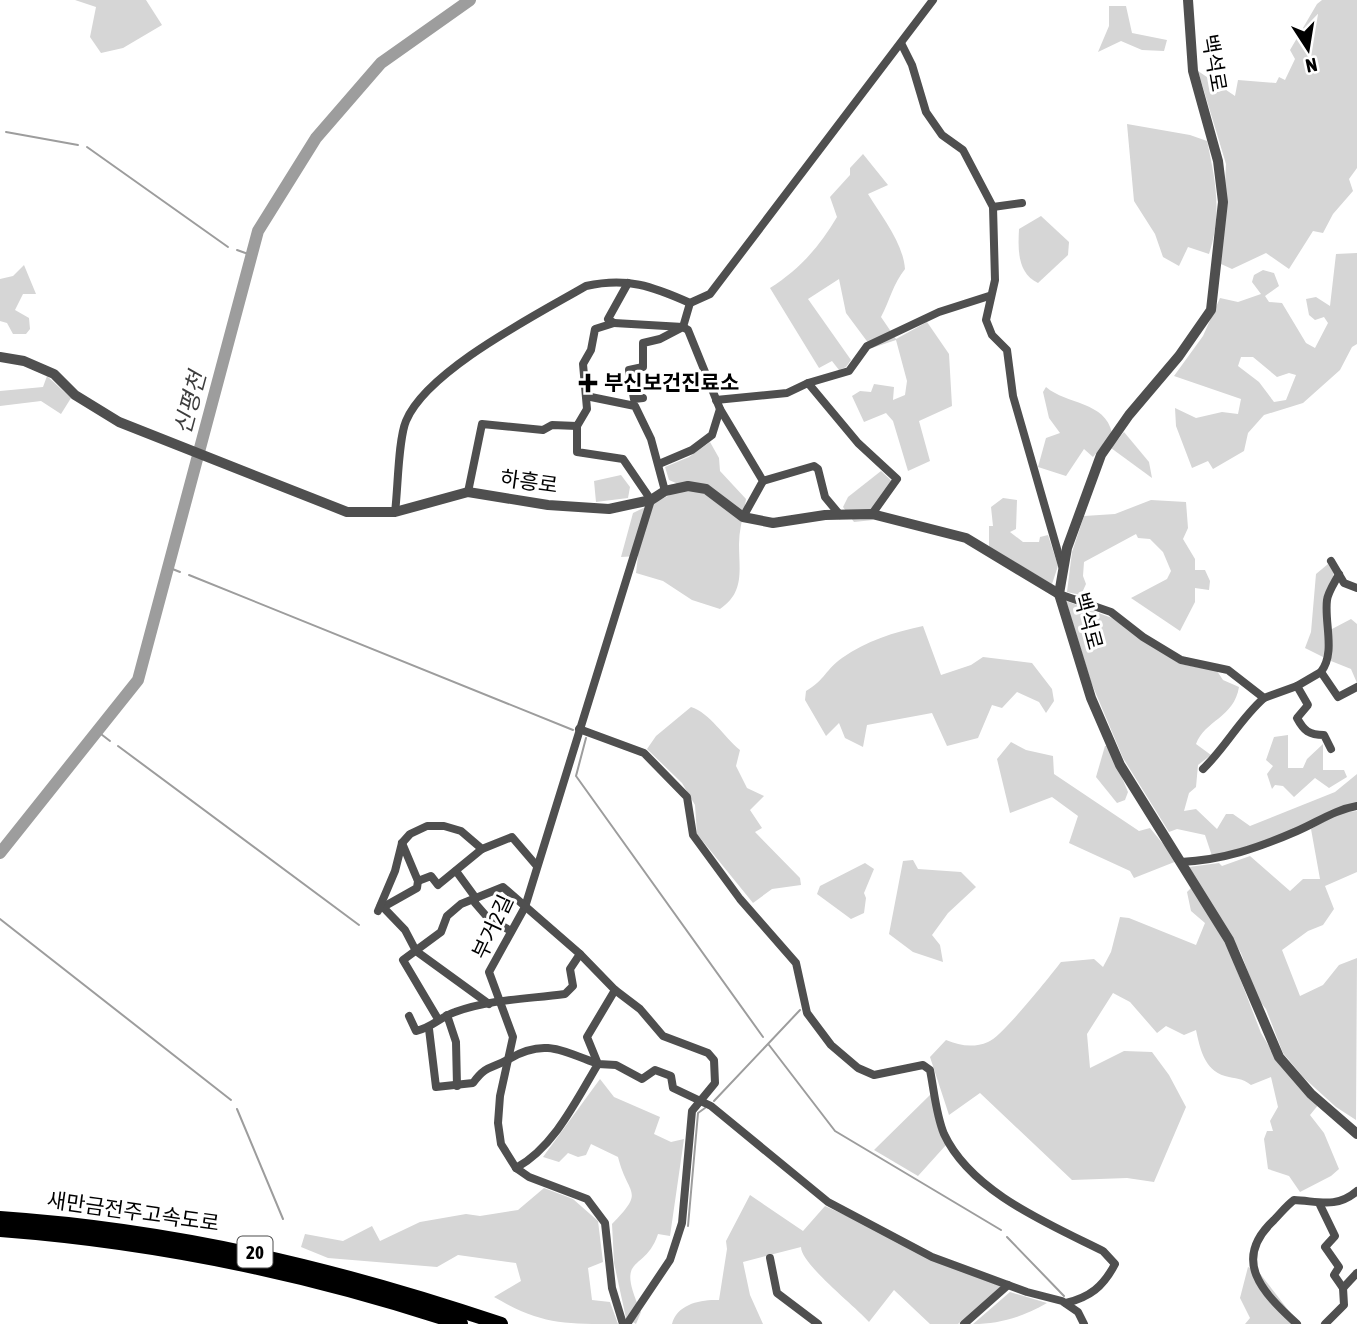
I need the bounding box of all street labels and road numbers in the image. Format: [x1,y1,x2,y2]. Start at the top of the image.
street label: 백석로 [1198,32,1232,93]
street label: 하흥로 [499,465,560,497]
street label: 백석로 [1070,590,1108,652]
street label: 부거2길 [467,891,517,962]
street label: 새만금전주고속도로 [45,1187,221,1235]
road number: 20 [238,1236,272,1268]

